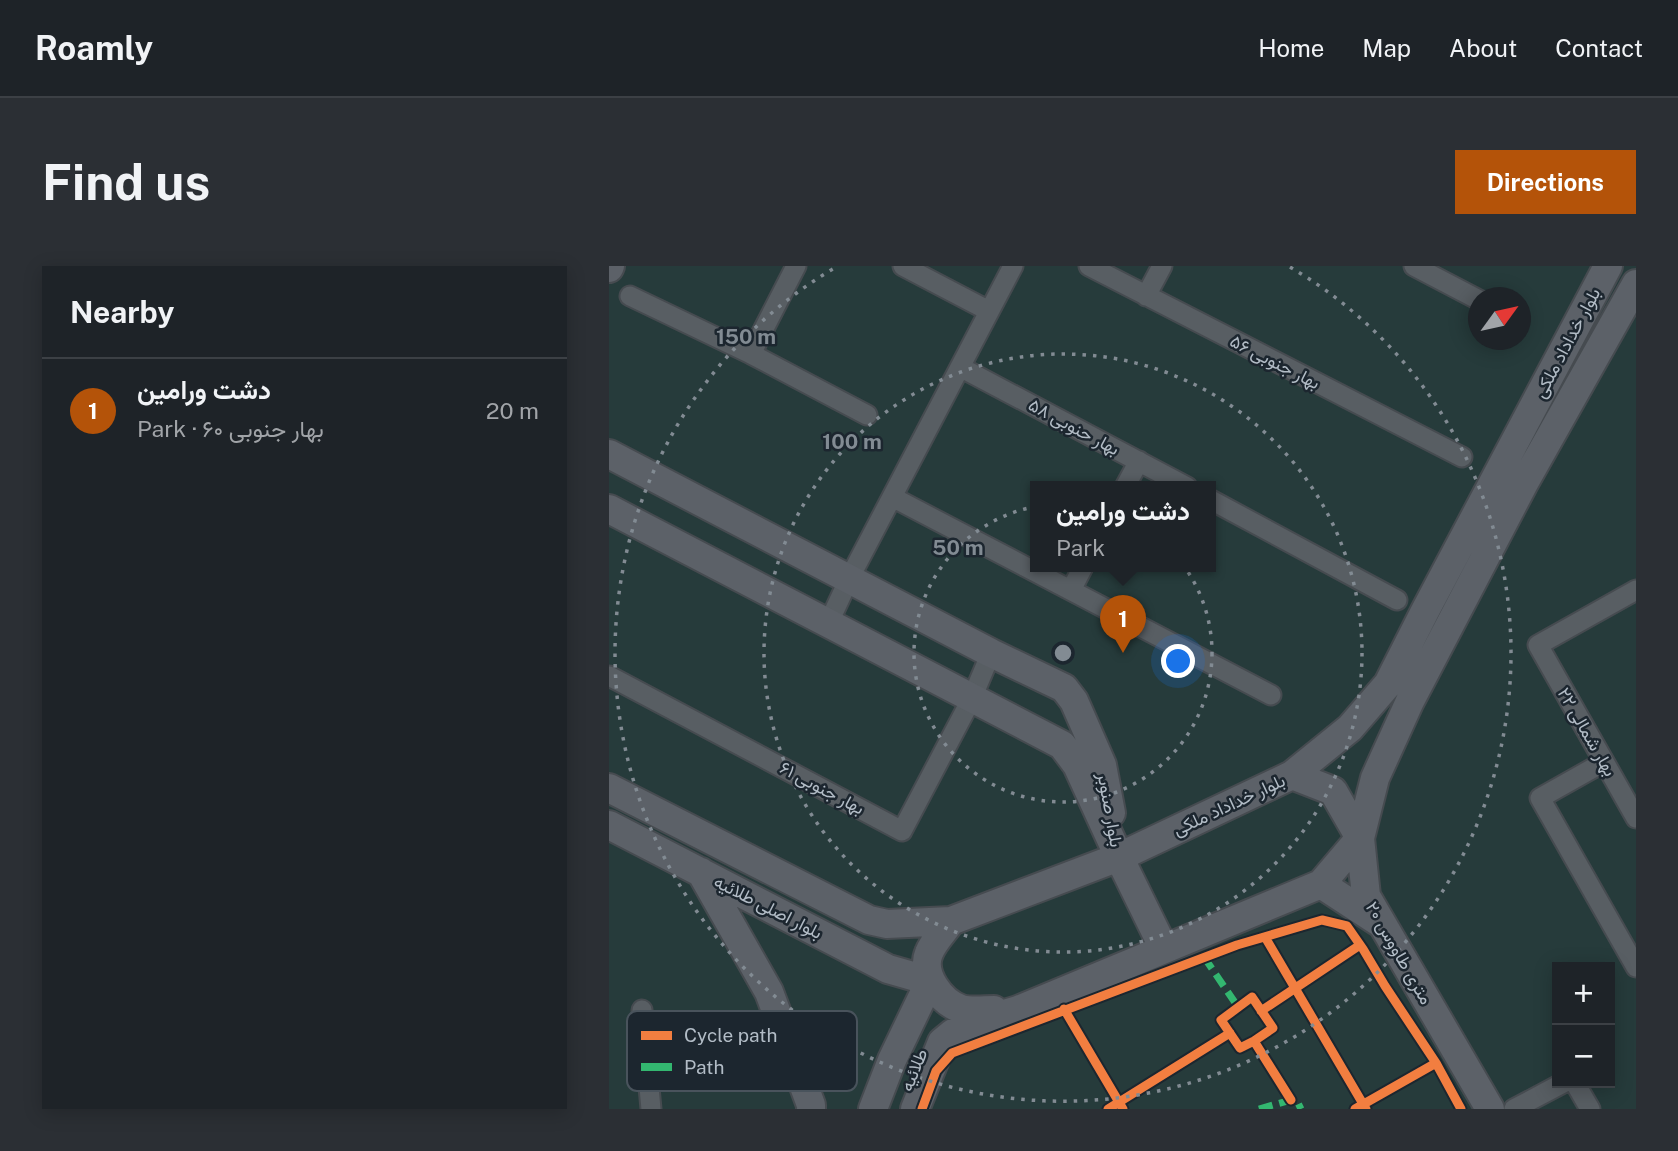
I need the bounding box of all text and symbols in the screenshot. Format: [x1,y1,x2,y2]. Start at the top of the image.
text: Roamly [35,29,153,67]
text: Home [1258,34,1324,62]
text: Map [1362,34,1411,62]
text: About [1449,34,1517,62]
text: Contact [1555,34,1643,62]
button: Directions [1455,150,1636,214]
text: Find us [42,153,210,211]
street label: بلوار خداداد ملکی [1529,284,1605,402]
north arrow [1468,287,1531,350]
text: Nearby [70,294,174,330]
text: 150 m [716,324,776,349]
street label: بهار جنوبی ۵۶ [1226,330,1324,394]
text: دشت ورامین [137,374,271,405]
street label: بهار حنوبی ۵۸ [1025,394,1123,460]
text: 1 [88,397,98,424]
text: 20 m [486,397,539,424]
text: Park · بهار جنوبی ۶۰ [137,415,324,442]
text: 100 m [822,429,882,454]
popup [1030,481,1216,572]
text: دشت ورامین [1056,495,1190,526]
text: Park [1056,534,1105,561]
text: 50 m [932,535,984,560]
pin: 1 [1100,595,1146,653]
centre of rings [1051,641,1075,665]
your location [1161,644,1195,678]
street label: بهار شمالی ۲۲ [1553,684,1621,780]
street label: بهار جنوبی ۶۱ [776,757,868,819]
street label: بلوار خداداد ملکی [1169,769,1289,841]
street label: بلوار صنوبر [1092,770,1127,849]
street label: بلوار اصلی طلائیه [710,870,826,944]
street label: ۲۰ متری طاووس [1361,898,1437,1008]
map controls [1552,962,1615,1088]
button: + [1552,962,1615,1025]
legend [627,1011,857,1091]
text: Cycle path [684,1024,777,1046]
button: − [1552,1025,1615,1088]
street label: طلائیه [896,1045,932,1094]
text: Path [684,1056,724,1078]

